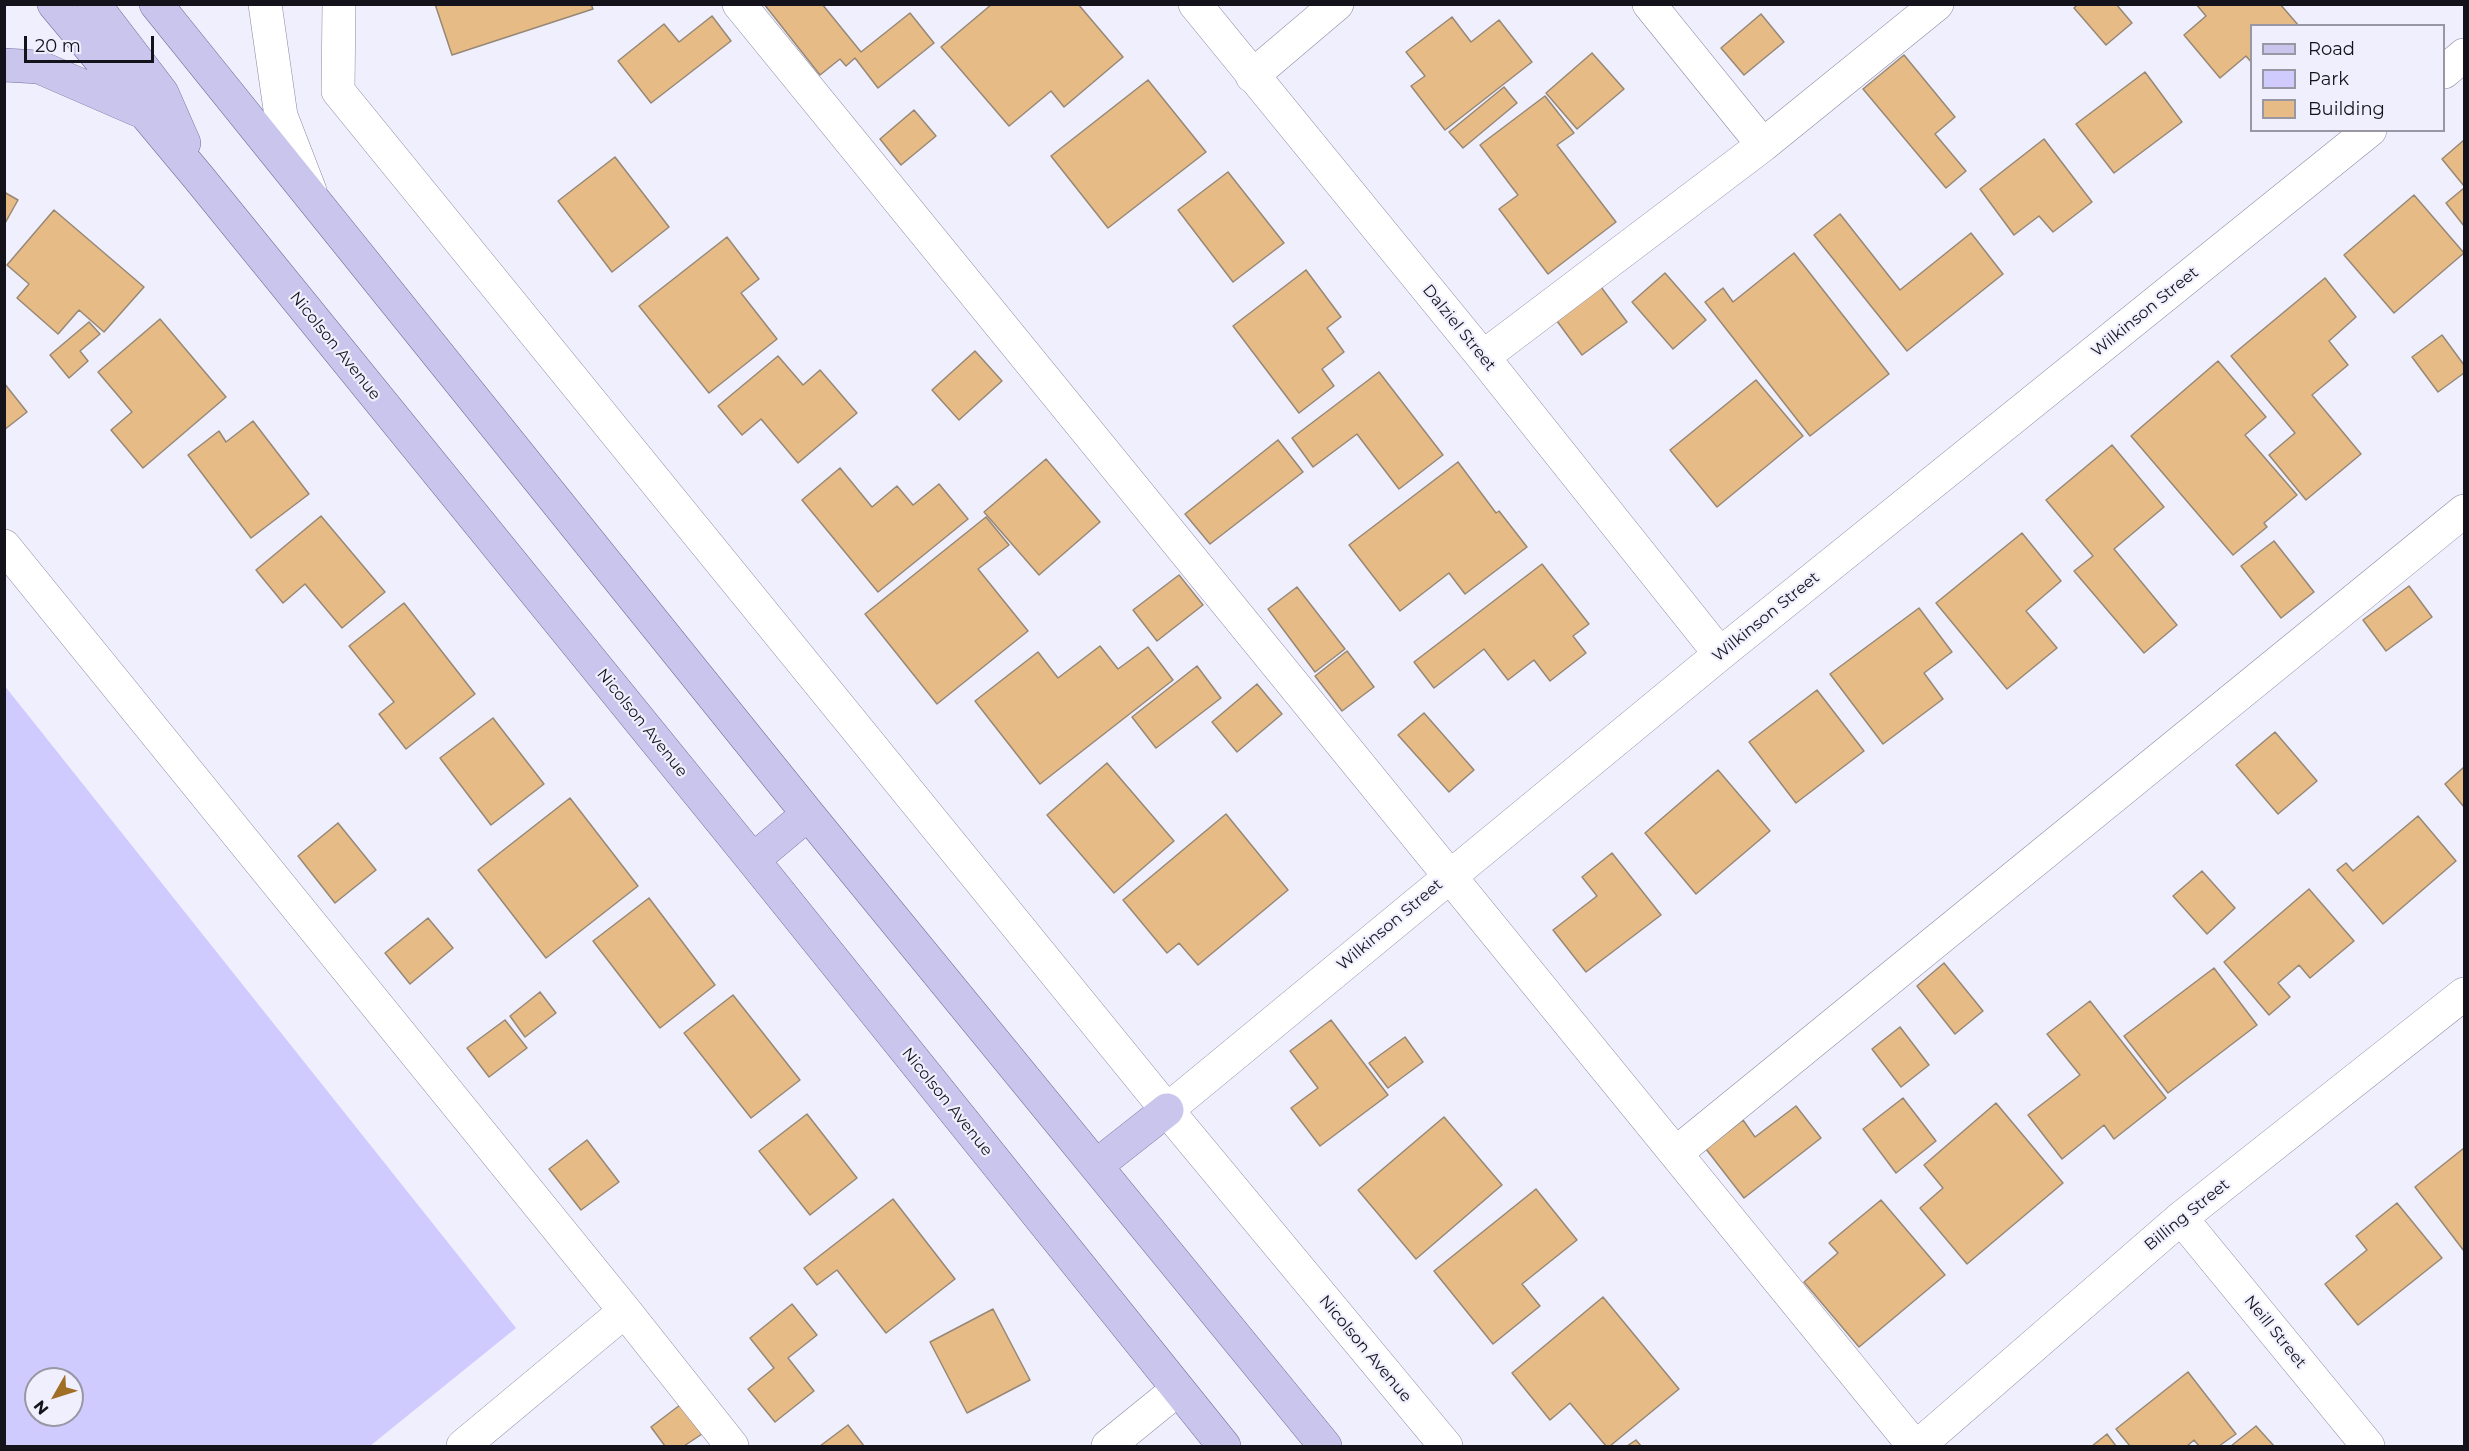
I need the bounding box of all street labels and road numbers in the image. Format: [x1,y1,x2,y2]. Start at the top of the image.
street label: Wilkinson Street [2088,263,2202,361]
street label: Dalziel Street [1418,281,1500,375]
street label: Nicolson Avenue [285,288,385,404]
street label: Wilkinson Street [1709,568,1823,666]
street label: Nicolson Avenue [592,665,692,781]
street label: Wilkinson Street [1333,875,1447,975]
street label: Nicolson Avenue [897,1044,997,1160]
street label: Billing Street [2141,1175,2233,1255]
street label: Nicolson Avenue [1315,1292,1415,1406]
street label: Neill Street [2240,1292,2310,1372]

